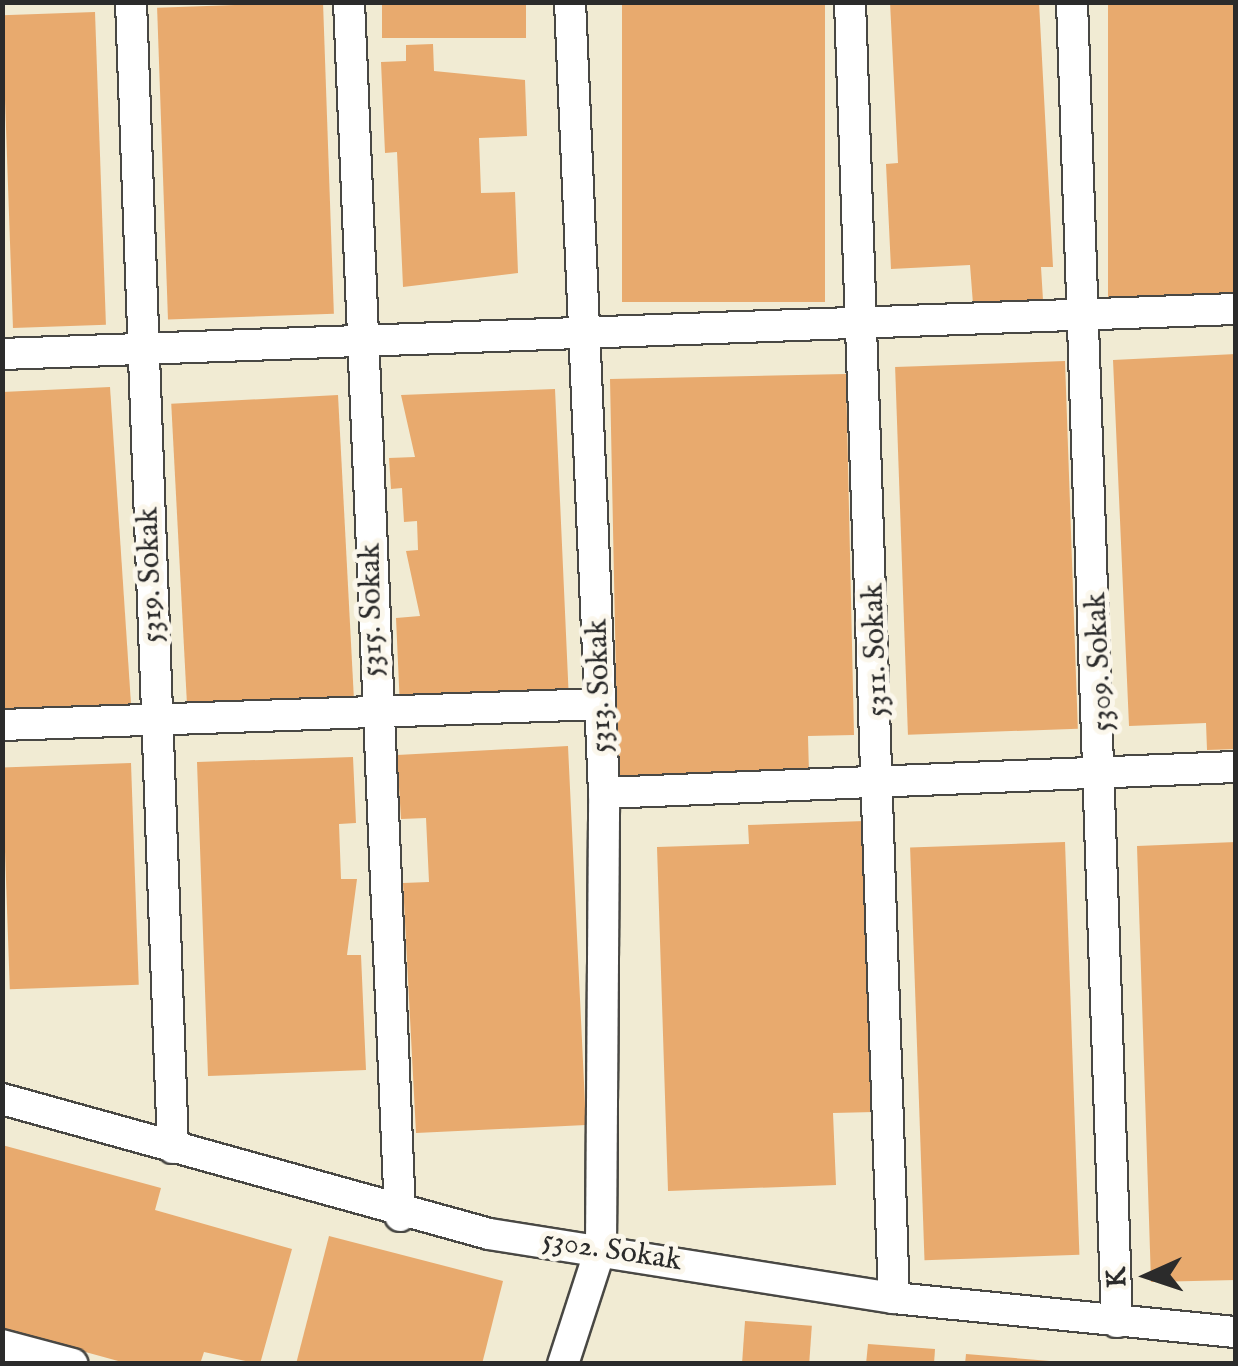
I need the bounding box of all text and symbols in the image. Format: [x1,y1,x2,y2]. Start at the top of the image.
street label: 5319. Sokak [131,507,171,643]
street label: 5315. Sokak [353,543,391,677]
street label: 5311. Sokak [856,582,896,718]
street label: 5309. Sokak [1078,591,1122,733]
street label: 5313. Sokak [580,618,620,754]
street label: 5302. Sokak [540,1222,684,1280]
north arrow [1098,1226,1198,1326]
text: K [1100,1267,1136,1289]

